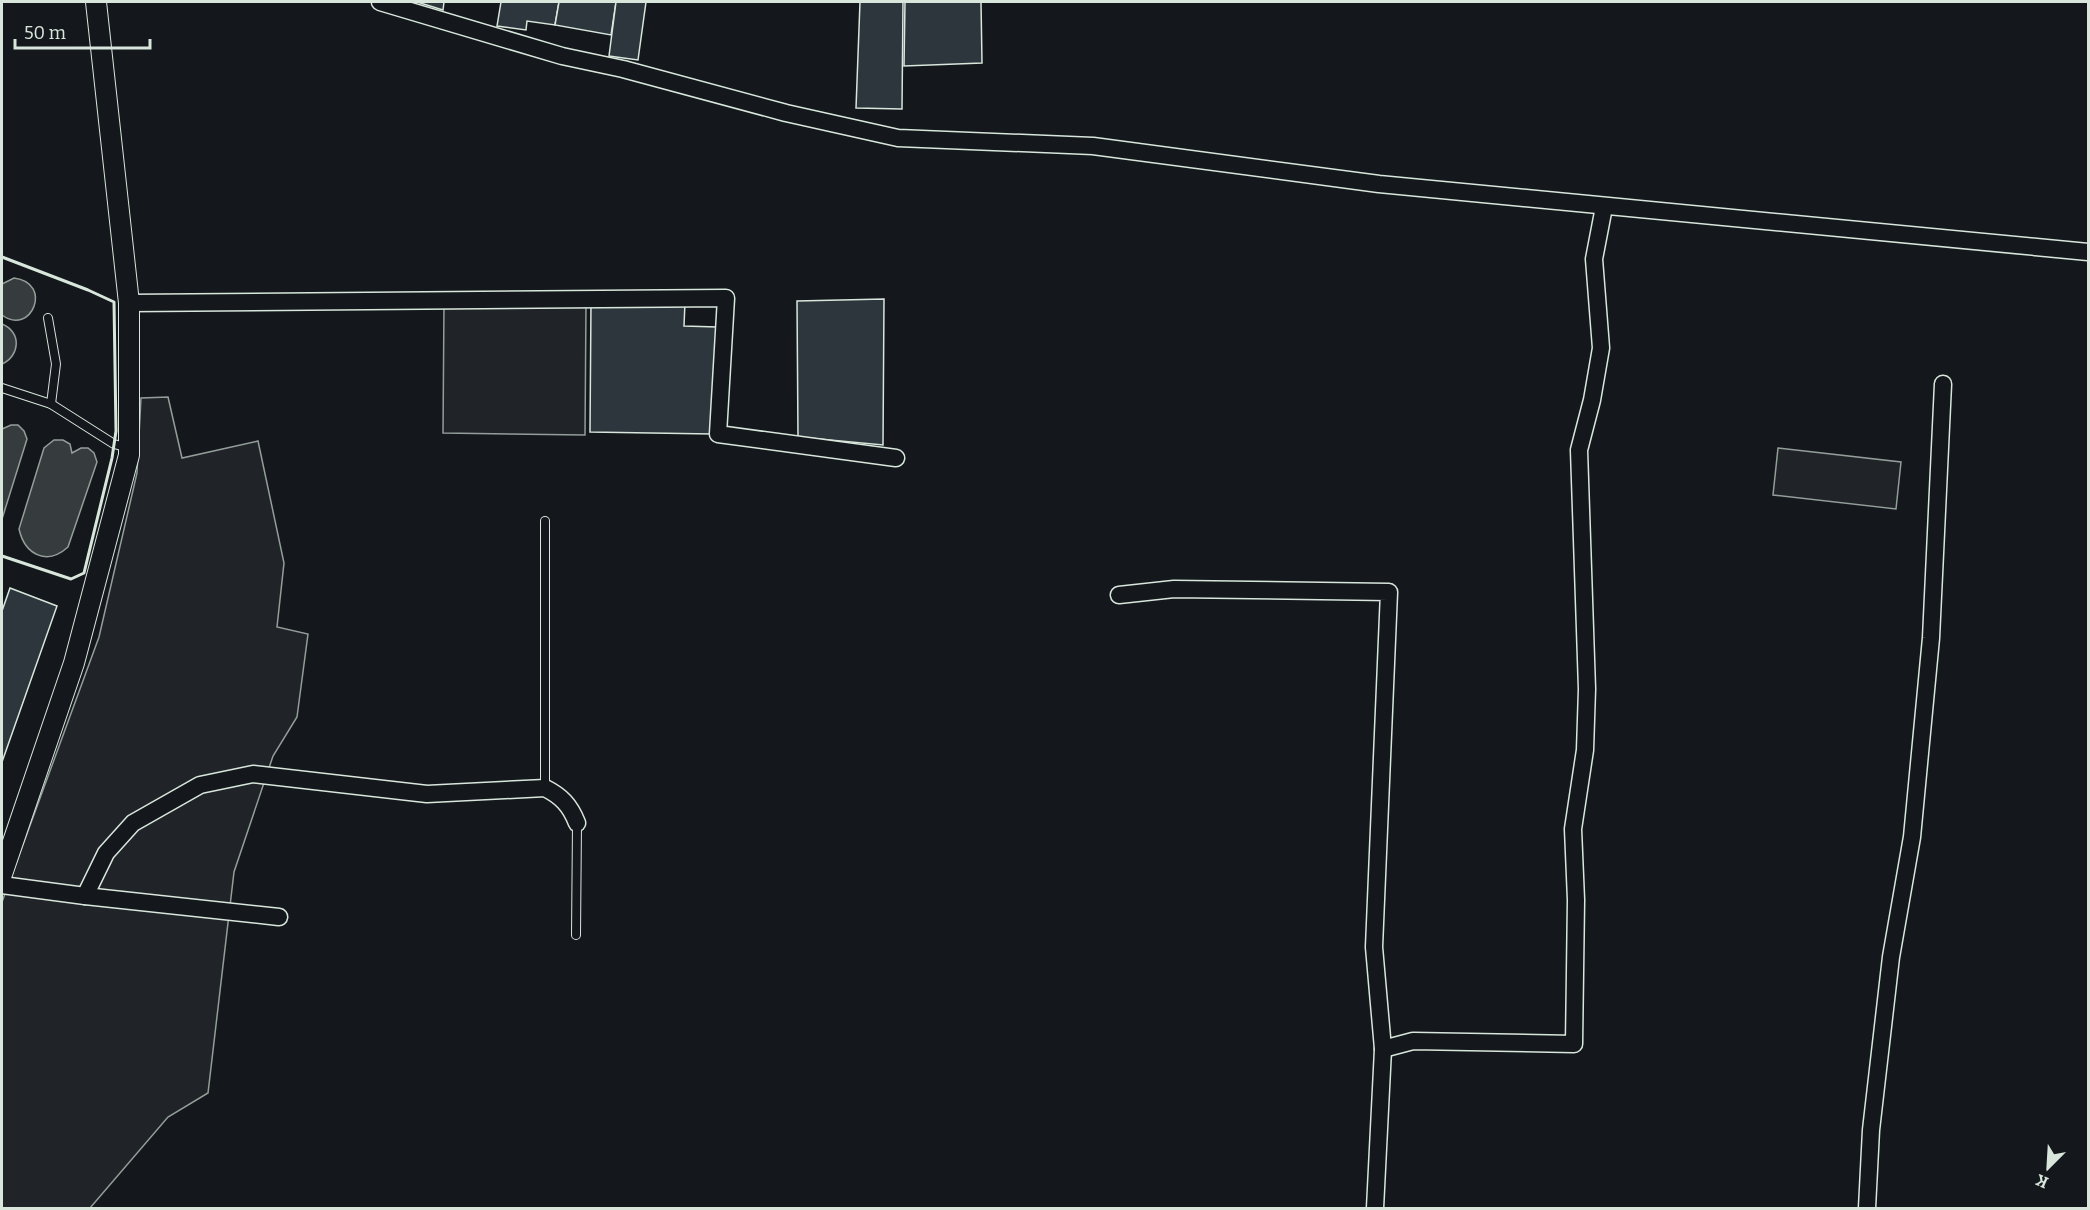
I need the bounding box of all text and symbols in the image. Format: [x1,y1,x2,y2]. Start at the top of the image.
scale bar [15,12,150,50]
text: 50 m [24,22,66,44]
north arrow [2018,1138,2078,1198]
text: K [2033,1170,2051,1192]

